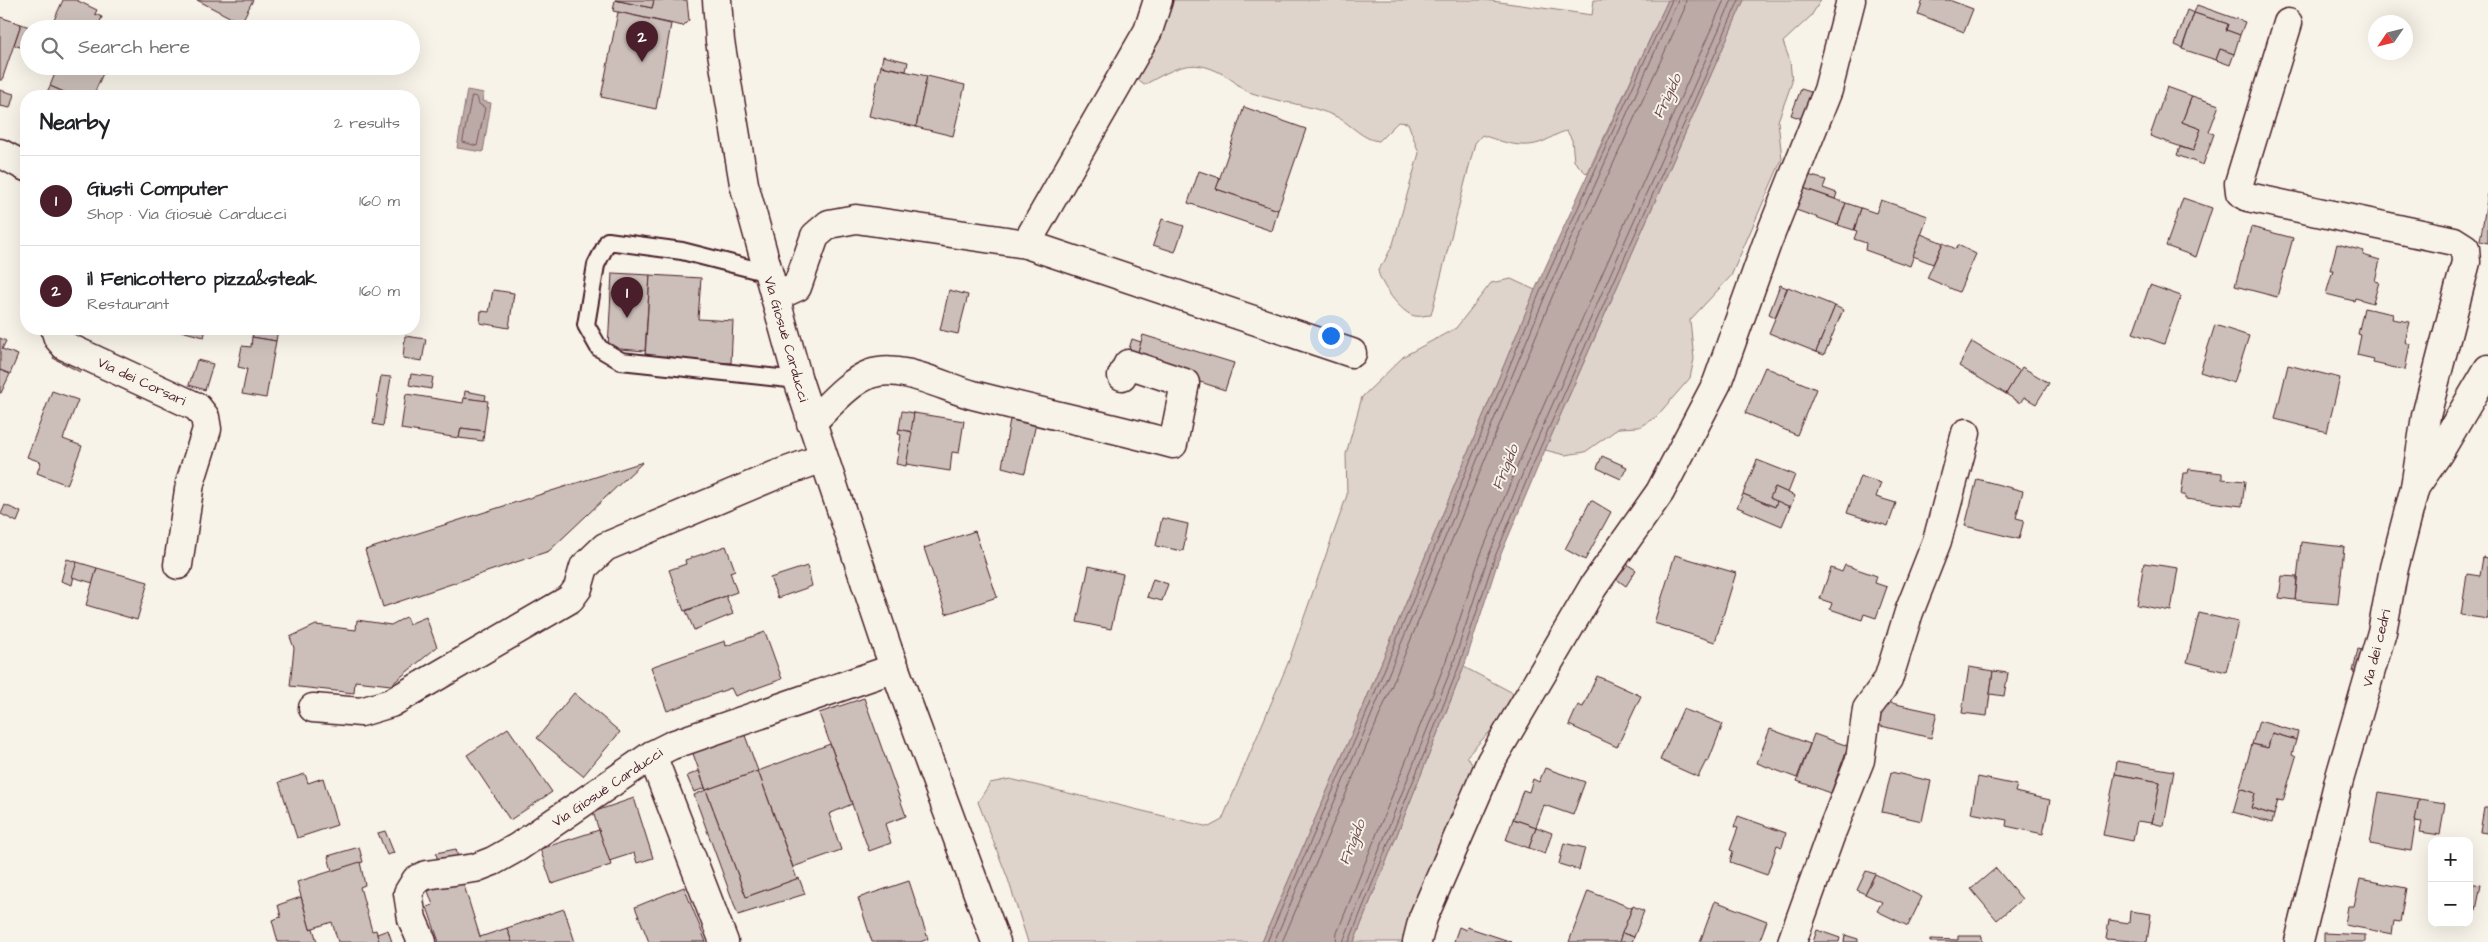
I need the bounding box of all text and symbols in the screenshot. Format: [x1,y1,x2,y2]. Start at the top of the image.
north arrow [2368,15,2413,60]
search box [20,20,420,75]
pin: 2 [626,21,658,62]
icon: search [38,34,66,62]
text: Search here [78,34,190,61]
water label: Frigido [1648,69,1689,122]
text: Nearby [40,108,110,137]
text: 2 results [334,112,400,134]
text: Giusti Computer [87,176,228,203]
text: 1 [55,190,57,212]
text: 160 m [359,190,400,212]
text: Shop · Via Giosuè Carducci [87,203,286,225]
text: il Fenicottero pizza&steak [87,266,317,293]
street label: Via Giosuè Carducci [759,274,814,404]
pin: 1 [611,277,643,318]
text: 2 [51,280,61,302]
text: 160 m [359,280,400,302]
text: Restaurant [87,293,169,315]
your location [1318,323,1344,349]
street label: Via dei Corsari [94,353,189,411]
water label: Frigido [1487,440,1526,493]
street label: Via dei cedri [2358,607,2396,689]
street label: Via Giosuè Carducci [548,743,667,832]
water label: Frigido [1334,815,1373,868]
map controls [2428,837,2473,927]
button: + [2428,837,2473,882]
button: − [2428,882,2473,927]

